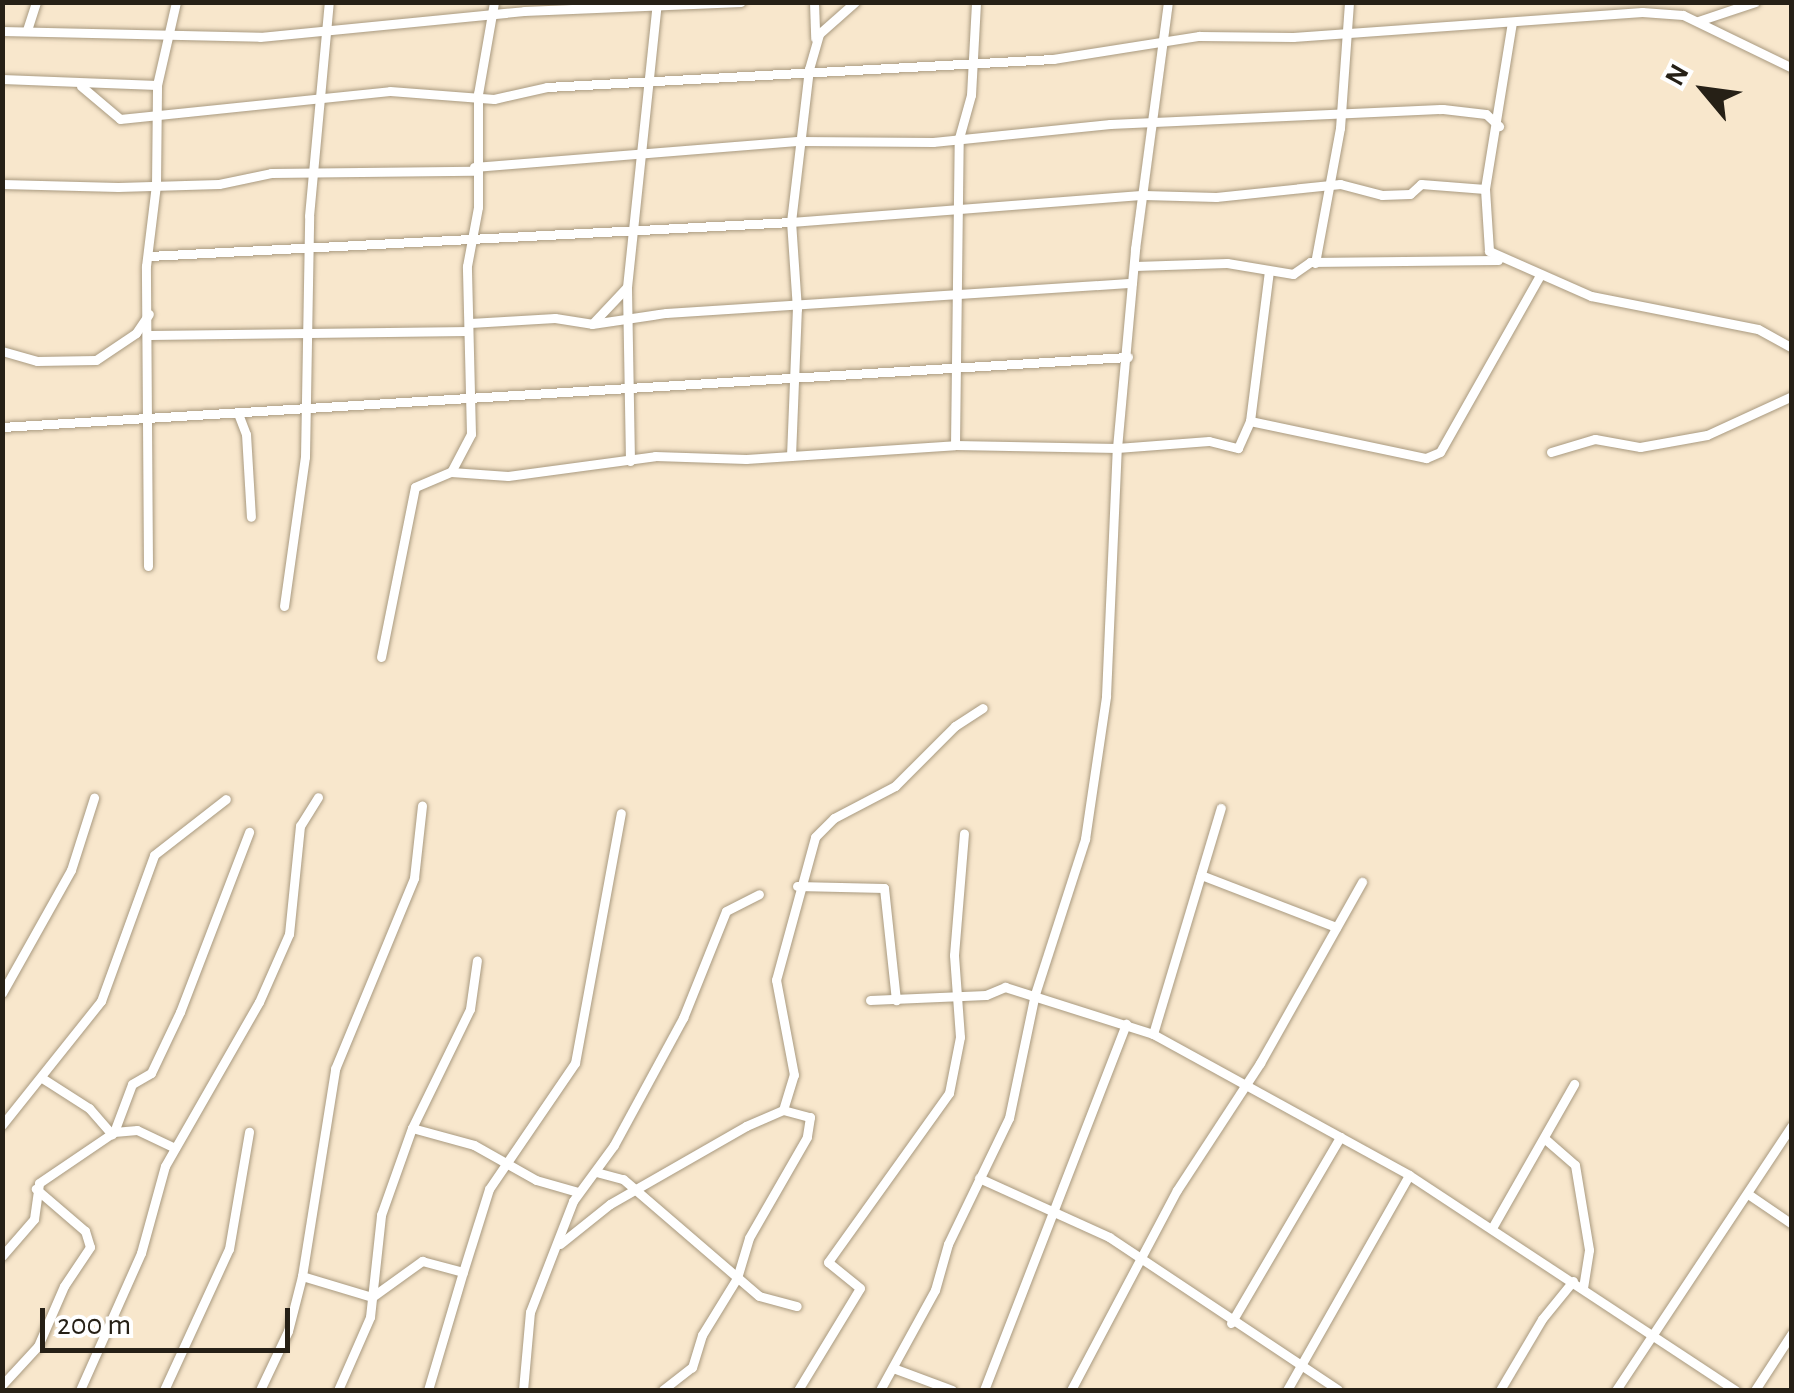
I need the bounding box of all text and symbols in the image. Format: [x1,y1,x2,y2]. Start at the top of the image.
north arrow [1654,40,1754,140]
text: N [1661,60,1695,91]
scale bar [45,1288,295,1350]
text: 200 m [57,1310,131,1340]

